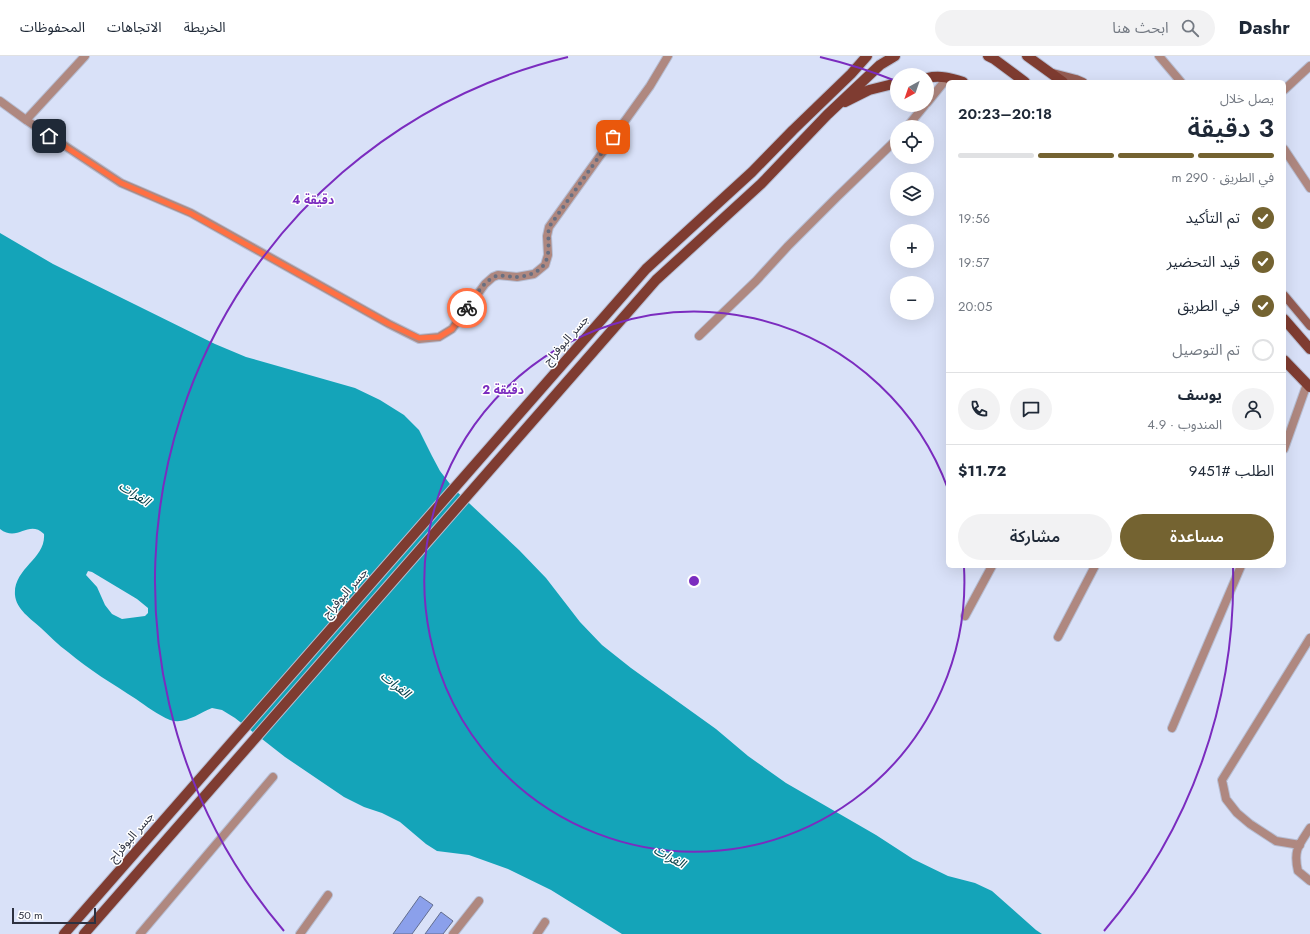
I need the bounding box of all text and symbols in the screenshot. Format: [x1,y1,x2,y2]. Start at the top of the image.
search box [935,10,1215,46]
text: Dashr [1239,14,1290,41]
text: المحفوظات [20,17,85,37]
text: الاتجاهات [107,17,162,37]
text: الخريطة [184,17,226,37]
text: ابحث هنا [1112,17,1169,39]
icon: search [1179,17,1201,39]
north arrow [890,68,934,112]
map controls [890,68,934,320]
text: يصل خلال [1220,89,1274,108]
text: 20:18–20:23 [958,103,1052,125]
text: 3 دقيقة [1188,109,1274,147]
pin [32,119,66,153]
pin [596,120,630,154]
button: locate [890,120,934,164]
icon: home [38,125,60,147]
icon: bag [602,126,624,148]
text: في الطريق · 290 m [1171,168,1274,187]
button: layers [890,172,934,216]
text: 4 دقيقة [292,191,334,209]
text: تم التأكيد [1185,207,1240,229]
icon: check [1252,207,1274,229]
text: 19:56 [958,209,990,228]
button: + [890,224,934,268]
text: قيد التحضير [1167,251,1240,273]
icon: check [1252,251,1274,273]
text: 19:57 [958,253,989,272]
button: − [890,276,934,320]
courier [447,288,487,328]
text: في الطريق [1178,295,1240,317]
icon: check [1252,295,1274,317]
icon: bike [456,297,478,319]
text: 20:05 [958,297,992,316]
street label: جسر البوفراج [539,311,593,369]
text: تم التوصيل [1172,339,1240,361]
text: 2 دقيقة [482,381,524,399]
text: يوسف [1178,384,1222,406]
button: phone [958,388,1000,430]
button: chat [1010,388,1052,430]
button: person [1232,388,1274,430]
text: المندوب · 4.9 [1147,415,1222,434]
text: $11.72 [958,460,1006,482]
text: الطلب #9451 [1189,460,1274,482]
water label: الفرات [115,476,156,512]
button: مشاركة [958,514,1112,560]
button: مساعدة [1120,514,1274,560]
street label: جسر البوفراج [318,564,372,622]
centre of rings [687,574,701,588]
water label: الفرات [377,666,416,704]
street label: جسر البوفراج [104,808,158,866]
water label: الفرات [650,840,691,874]
scale bar [12,906,96,925]
text: 50 m [18,907,43,923]

